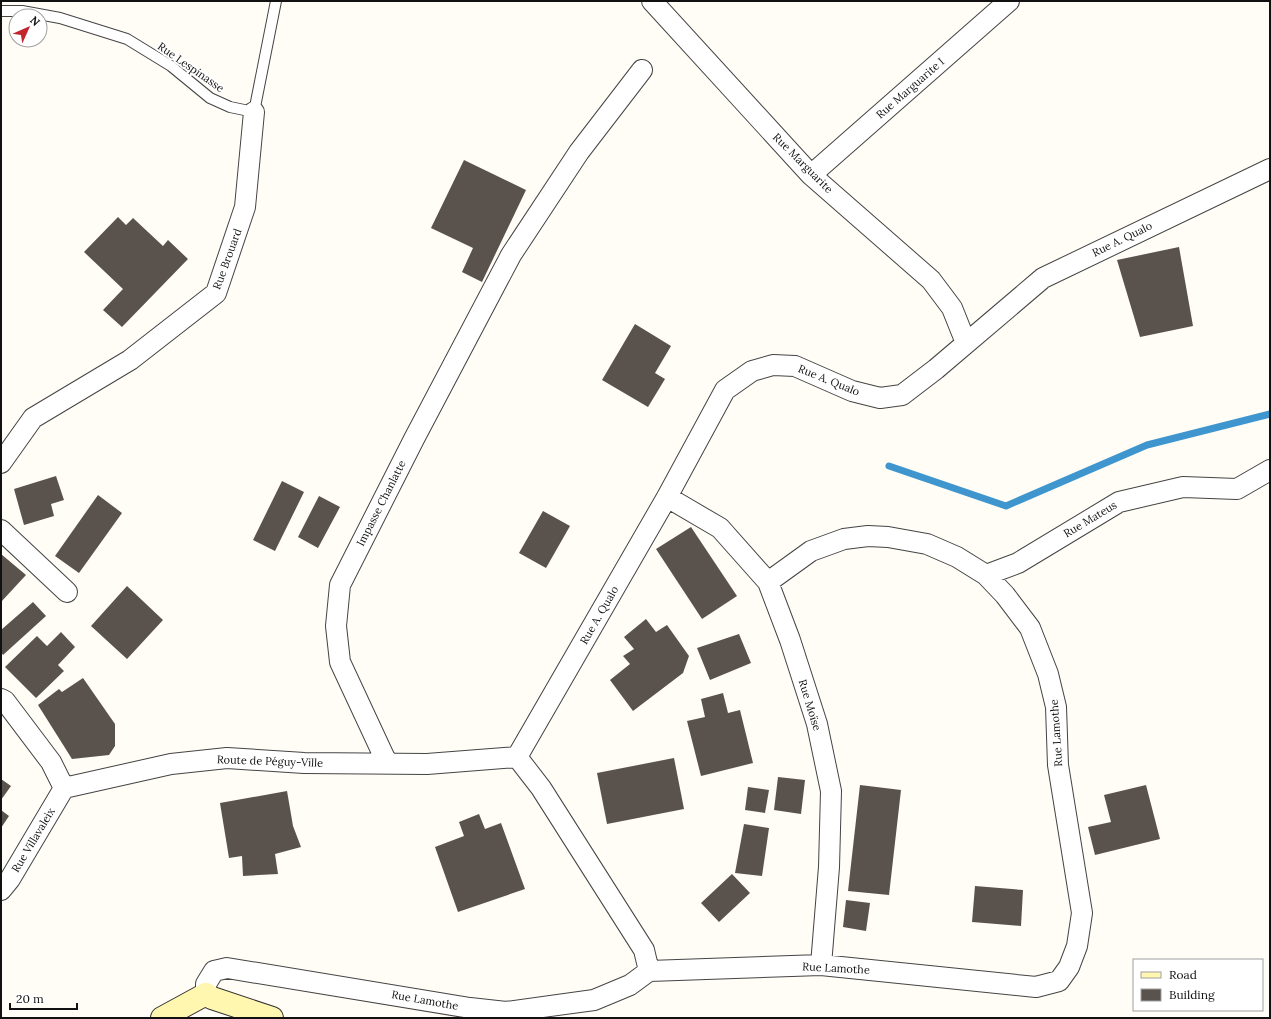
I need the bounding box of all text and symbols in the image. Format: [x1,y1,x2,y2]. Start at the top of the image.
north arrow [8,8,48,48]
text: N [27,13,43,29]
street label: Rue Lespinasse [155,39,227,95]
street label: Rue Marguarite I [873,54,947,121]
street label: Rue Marguarite [770,130,836,196]
street label: Rue A. Qualo [1090,218,1154,260]
street label: Rue Brouard [210,226,245,291]
street label: Rue A. Qualo [796,361,862,399]
street label: Impasse Chanlatte [353,458,409,548]
street label: Rue Mateus [1061,498,1119,540]
street label: Rue A. Qualo [577,583,621,647]
street label: Rue Moïse [796,678,824,732]
street label: Rue Lamothe [1047,699,1065,767]
street label: Route de Péguy-Ville [217,752,323,770]
street label: Rue Villavaleix [8,805,58,875]
street label: Rue Lamothe [802,959,870,977]
legend [1133,959,1263,1011]
text: Road [1169,967,1197,982]
scale bar [10,985,77,1011]
street label: Rue Lamothe [390,987,460,1013]
text: Building [1169,987,1215,1002]
text: 20 m [16,991,44,1006]

